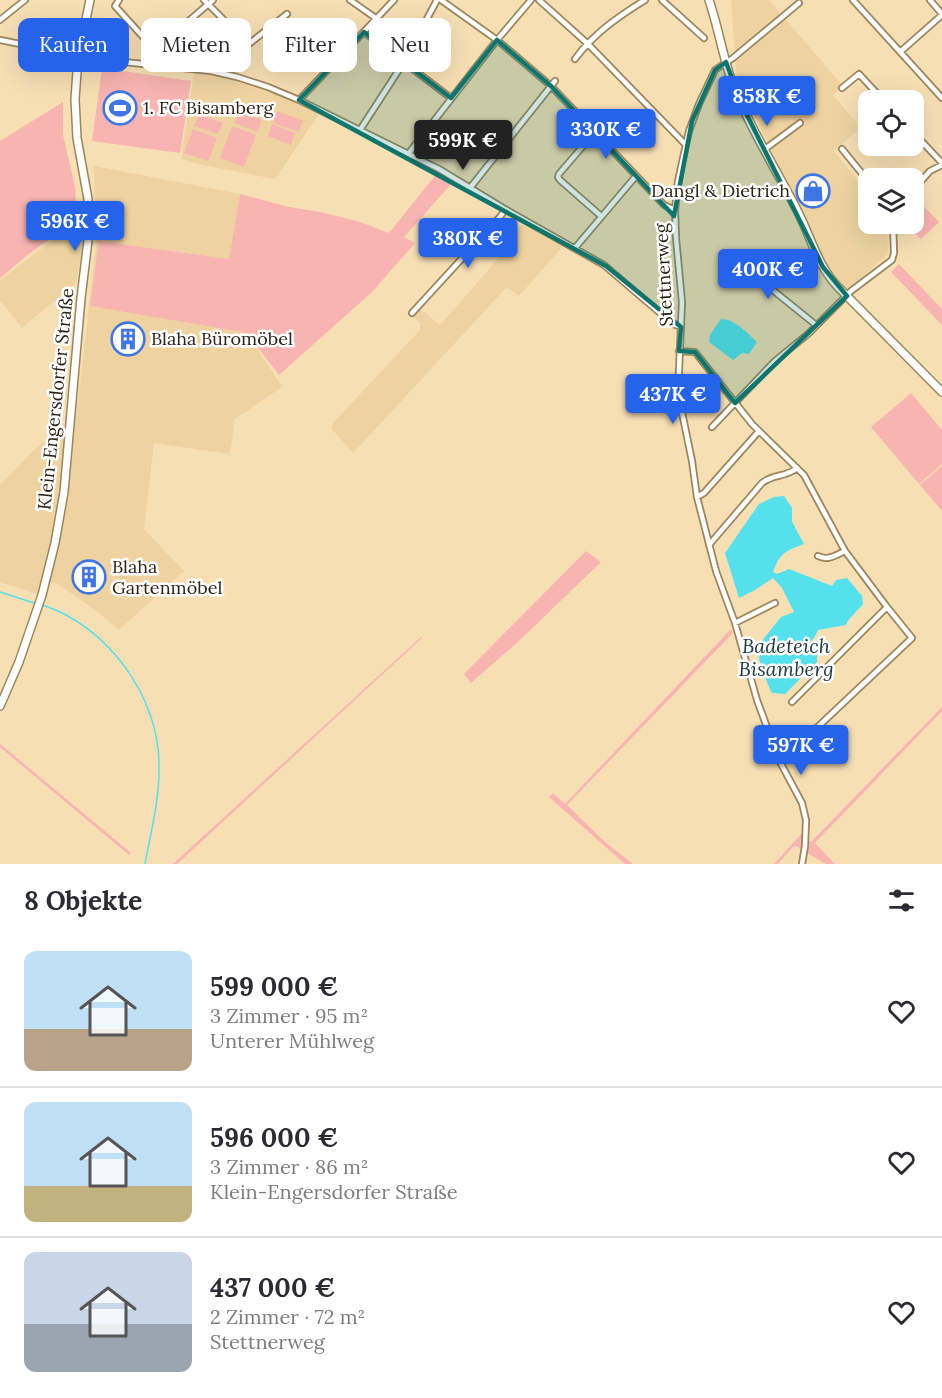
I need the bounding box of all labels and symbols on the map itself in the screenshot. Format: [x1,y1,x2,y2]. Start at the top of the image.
pin: 858K € [718,76,816,127]
sports icon: 1. FC Bisamberg [102,90,138,126]
place label: 1. FC Bisamberg [143,96,275,119]
pin: 330K € [557,109,655,160]
pin: 599K € [414,120,512,171]
shop icon: Dangl & Dietrich [795,173,831,209]
place label: Dangl & Dietrich [651,179,790,202]
pin: 596K € [26,201,124,252]
pin: 380K € [419,218,517,269]
street label: Stettnerweg [649,222,678,327]
pin: 400K € [719,249,817,300]
street label: Klein-Engersdorfer Straße [32,287,79,511]
building icon: Blaha Büromöbel [110,321,146,357]
place label: Blaha Büromöbel [151,327,293,350]
pin: 437K € [624,374,722,425]
place label: Blaha Gartenmöbel [112,555,222,599]
building icon: Blaha Gartenmöbel [71,559,107,595]
water label: Badeteich Bisamberg [738,633,834,681]
pin: 597K € [752,725,850,776]

